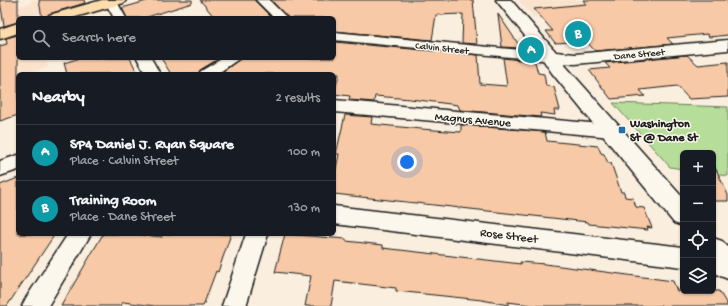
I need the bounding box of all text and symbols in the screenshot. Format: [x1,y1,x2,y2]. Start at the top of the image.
search box [16,16,336,60]
pin: B [565,19,591,49]
icon: search [30,27,52,49]
text: Search here [62,29,136,47]
pin: A [518,35,544,65]
street label: Calvin Street [415,40,470,58]
street label: Dane Street [612,47,666,63]
text: Nearby [32,88,85,108]
text: 2 results [275,91,320,106]
street label: Magnus Avenue [434,111,512,131]
place label: Washington St @ Dane St [629,118,699,146]
marker: Washington St @ Dane St [617,125,627,135]
text: SP4 Daniel J. Ryan Square [70,136,234,154]
text: A [41,145,49,160]
text: 100 m [288,145,320,160]
map controls [680,150,716,294]
button: + [680,150,716,186]
your location [397,152,417,172]
text: Place · Calvin Street [70,154,178,169]
button: − [680,186,716,222]
text: Training Room [70,192,156,210]
text: B [42,201,48,216]
text: 130 m [288,201,320,216]
text: Place · Dane Street [70,210,175,225]
button: locate [680,222,716,258]
street label: Rose Street [479,227,539,248]
button: layers [680,258,716,294]

